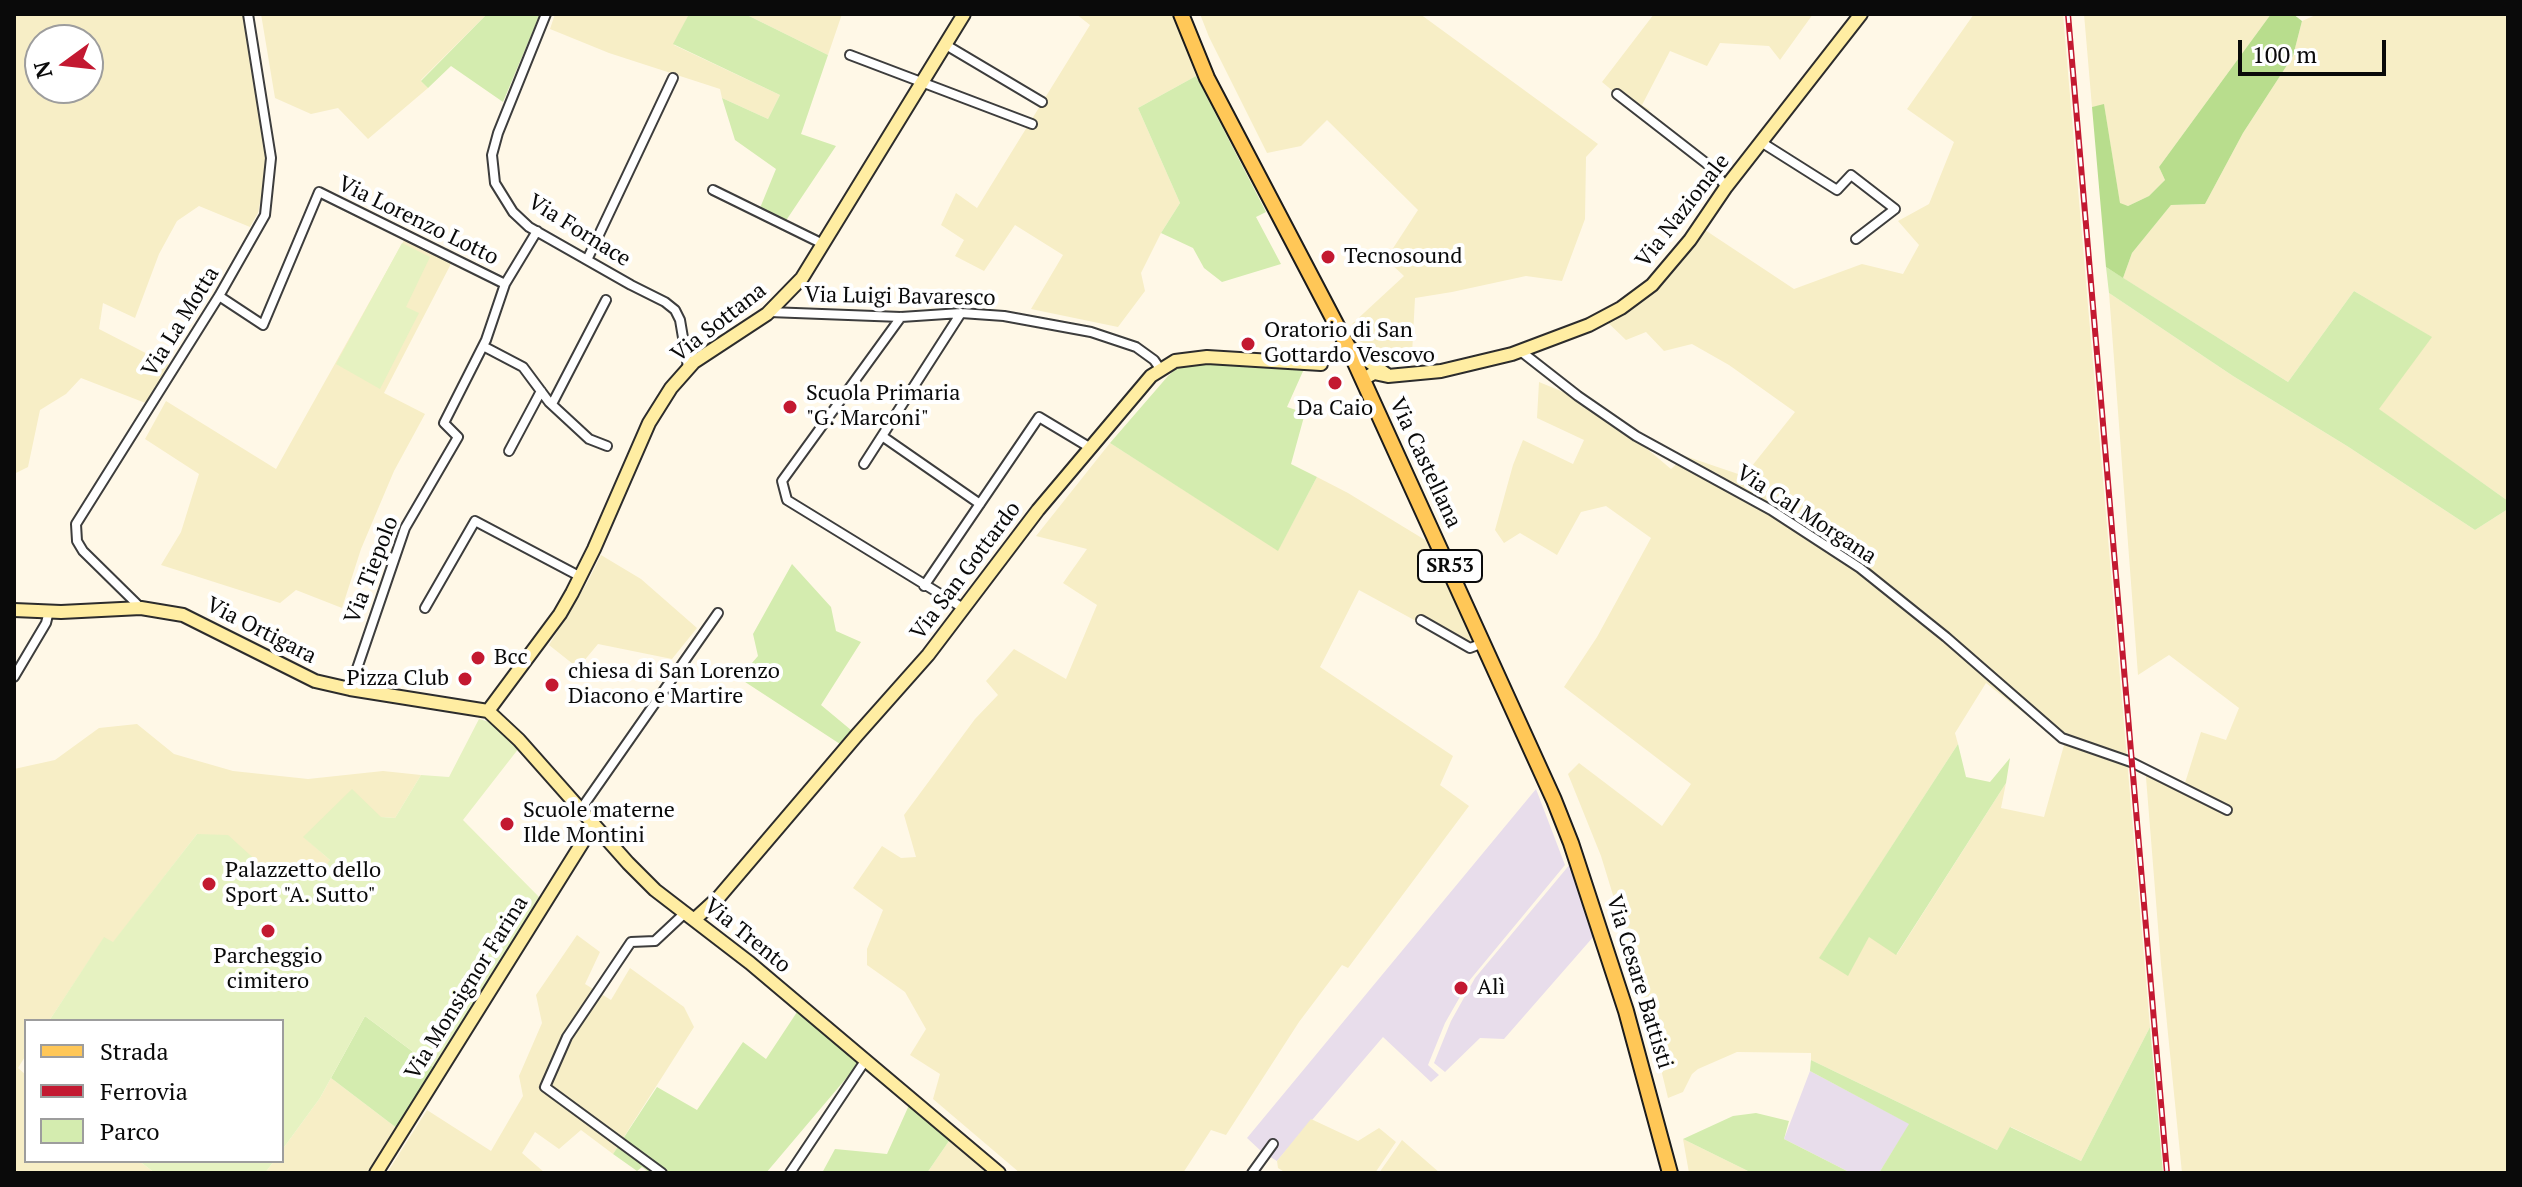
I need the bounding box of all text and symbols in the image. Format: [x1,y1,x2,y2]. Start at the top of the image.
north arrow [24,24,104,104]
scale bar [2242,24,2390,74]
text: 100 m [2252,38,2317,70]
text: N [26,58,58,82]
street label: Via Nazionale [1631,149,1735,273]
street label: Via Lorenzo Lotto [333,171,503,271]
street label: Via Fornace [523,189,635,273]
place label: Tecnosound [1344,244,1462,270]
marker: Tecnosound [1319,248,1337,266]
street label: Via La Motta [137,262,225,382]
street label: Via Sottana [666,278,772,368]
street label: Via Luigi Bavaresco [804,282,996,312]
place label: Oratorio di San Gottardo Vescovo [1264,318,1435,370]
marker: Oratorio di San Gottardo Vescovo [1239,335,1257,353]
marker: Da Caio [1326,374,1344,392]
place label: Scuola Primaria "G. Marconi" [806,381,960,432]
street label: Via Castellana [1383,394,1467,532]
place label: Da Caio [1297,396,1373,422]
marker: Scuola Primaria "G. Marconi" [781,398,799,416]
street label: Via Cal Morgana [1731,460,1881,570]
street label: Via San Gottardo [905,496,1027,646]
street label: Via Tiepolo [339,513,405,627]
road number: SR53 [1418,550,1482,582]
street label: Via Ortigara [202,592,320,670]
place label: Bcc [494,645,528,671]
marker: Bcc [469,649,487,667]
place label: chiesa di San Lorenzo Diacono e Martire [568,659,780,710]
place label: Pizza Club [346,666,449,692]
marker: Pizza Club [456,670,474,688]
marker: chiesa di San Lorenzo Diacono e Martire [543,676,561,694]
place label: Scuole materne Ilde Montini [523,798,675,850]
marker: Scuole materne Ilde Montini [498,815,516,833]
place label: Palazzetto dello Sport "A. Sutto" [225,858,381,910]
marker: Palazzetto dello Sport "A. Sutto" [200,875,218,893]
street label: Via Monsignor Farina [400,891,534,1085]
street label: Via Cesare Battisti [1600,892,1678,1072]
street label: Via Trento [698,893,796,979]
marker: Parcheggio cimitero [259,922,277,940]
place label: Parcheggio cimitero [214,944,322,996]
place label: Alì [1477,975,1505,1001]
marker: Alì [1452,979,1470,997]
legend [24,1019,284,1163]
text: Strada [100,1035,169,1067]
text: Ferrovia [100,1075,188,1107]
text: Parco [100,1115,160,1147]

